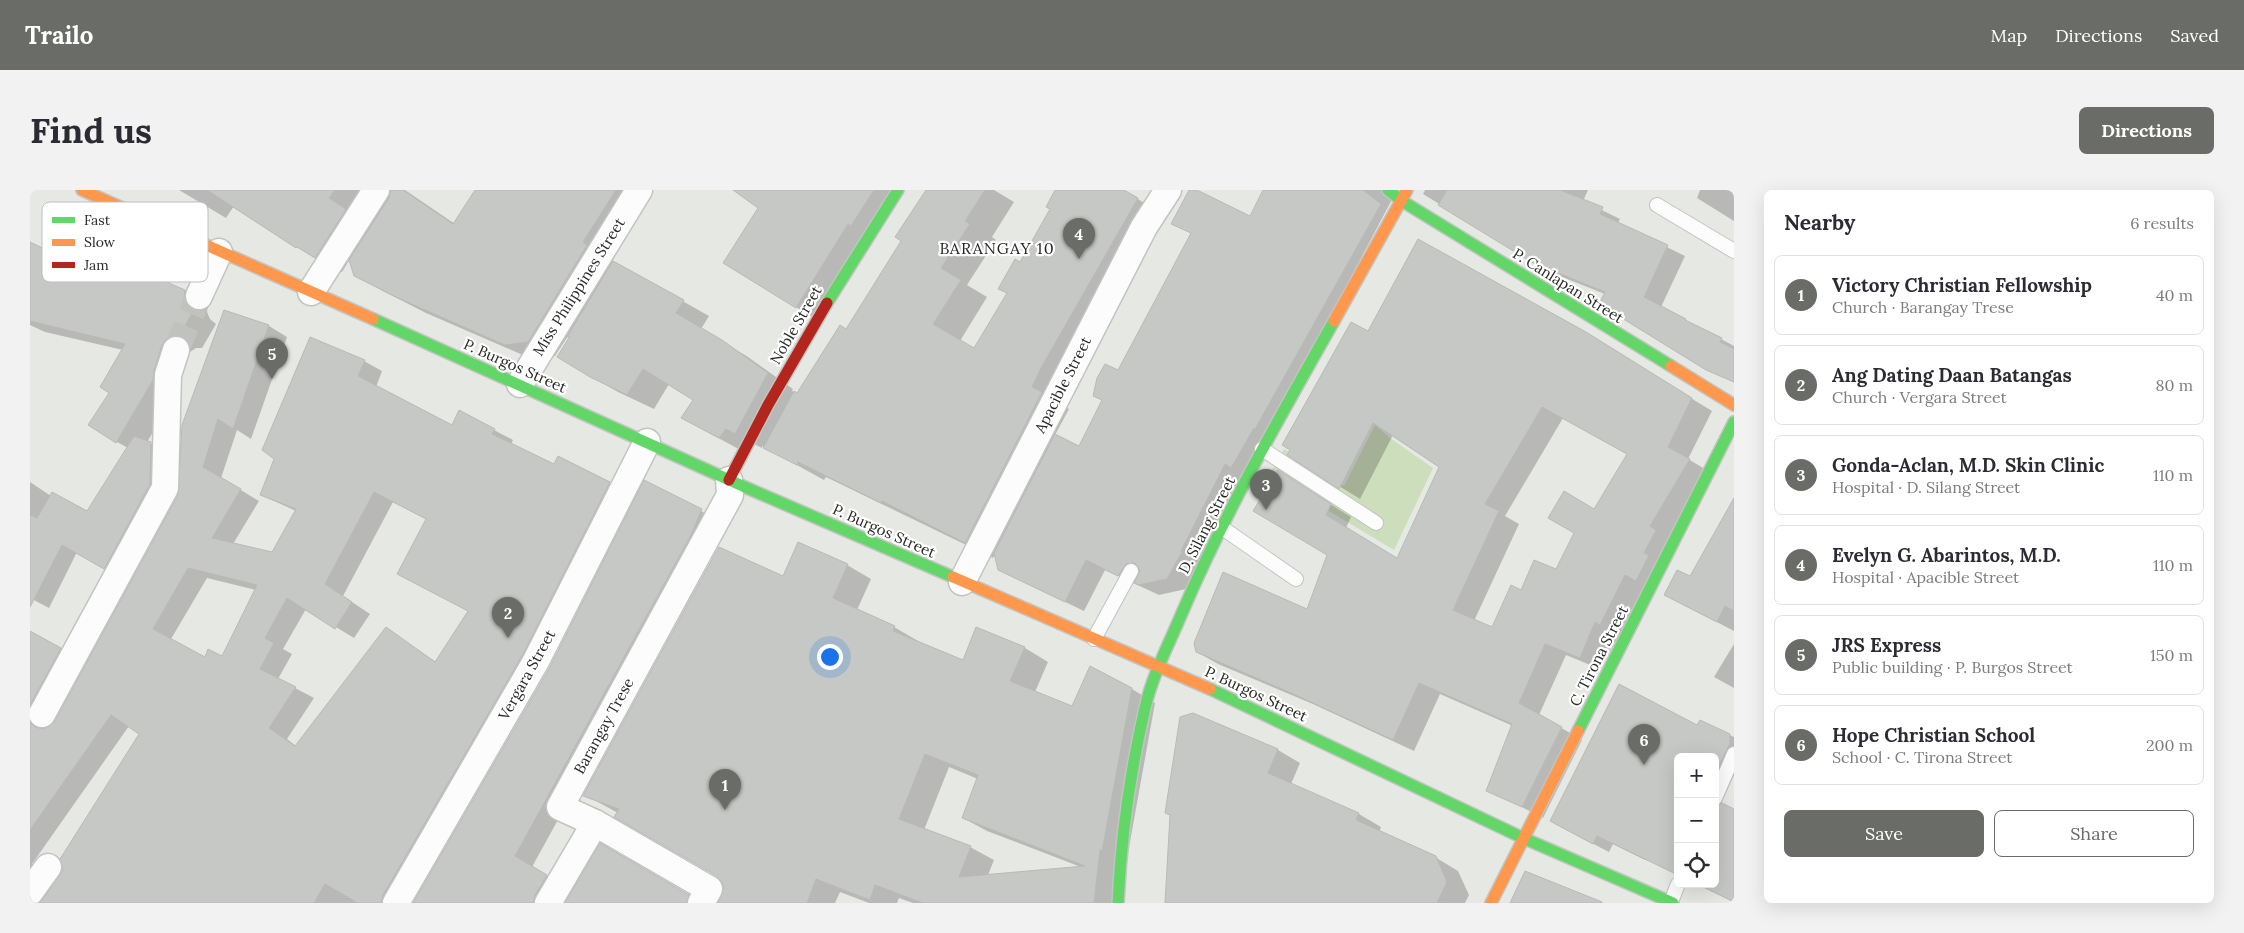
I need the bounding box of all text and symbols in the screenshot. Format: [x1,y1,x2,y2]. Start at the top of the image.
text: Trailo [25,20,93,51]
text: Map [1991,24,2027,47]
text: Directions [2055,24,2142,47]
text: Saved [2170,24,2219,47]
button: Directions [2079,107,2214,154]
text: Find us [30,108,152,153]
legend [42,202,208,282]
text: Nearby [1784,209,1855,236]
text: Fast [84,211,111,229]
text: 6 results [2130,213,2194,233]
street label: Miss Philippines Street [528,214,629,359]
pin: 4 [1063,218,1095,259]
text: Slow [84,233,116,251]
district label: BARANGAY 10 [939,238,1055,258]
street label: P. Canlapan Street [1509,244,1627,327]
text: Jam [83,256,109,274]
text: Victory Christian Fellowship [1832,273,2092,297]
street label: Noble Street [765,282,826,367]
text: 1 [1798,285,1804,305]
text: 40 m [2156,285,2193,305]
text: Church · Barangay Trese [1832,297,2014,317]
street label: Apacible Street [1030,333,1095,437]
street label: P. Burgos Street [461,334,570,397]
pin: 5 [256,338,288,379]
text: Ang Dating Daan Batangas [1832,363,2072,387]
text: 2 [1797,375,1805,395]
text: 80 m [2156,375,2193,395]
text: Church · Vergara Street [1832,387,2007,407]
text: Gonda-Aclan, M.D. Skin Clinic [1832,453,2104,477]
text: 3 [1797,465,1805,485]
text: 110 m [2153,465,2193,485]
pin: 3 [1250,469,1282,510]
street label: D. Silang Street [1174,473,1239,577]
text: Hospital · D. Silang Street [1832,477,2020,497]
street label: P. Burgos Street [830,499,939,562]
text: Evelyn G. Abarintos, M.D. [1832,543,2061,567]
text: 4 [1797,555,1805,575]
text: 110 m [2153,555,2193,575]
text: Hospital · Apacible Street [1832,567,2019,587]
pin: 2 [492,597,524,638]
street label: C. Tirona Street [1565,602,1632,709]
street label: Vergara Street [493,626,559,724]
text: JRS Express [1832,633,1941,657]
your location [817,644,843,670]
text: 5 [1797,645,1805,665]
text: 150 m [2150,645,2193,665]
text: Public building · P. Burgos Street [1832,657,2073,677]
street label: P. Burgos Street [1202,662,1310,726]
street label: Barangay Trese [569,674,638,777]
text: Hope Christian School [1832,723,2035,747]
pin: 6 [1628,724,1660,765]
text: 6 [1796,735,1806,755]
text: 200 m [2146,735,2193,755]
text: School · C. Tirona Street [1832,747,2012,767]
map controls [1674,753,1719,888]
button: + [1674,753,1719,798]
pin: 1 [709,769,741,810]
button: − [1674,798,1719,843]
button: Save [1784,810,1984,857]
button: Share [1994,810,2194,857]
button: locate [1674,843,1719,888]

